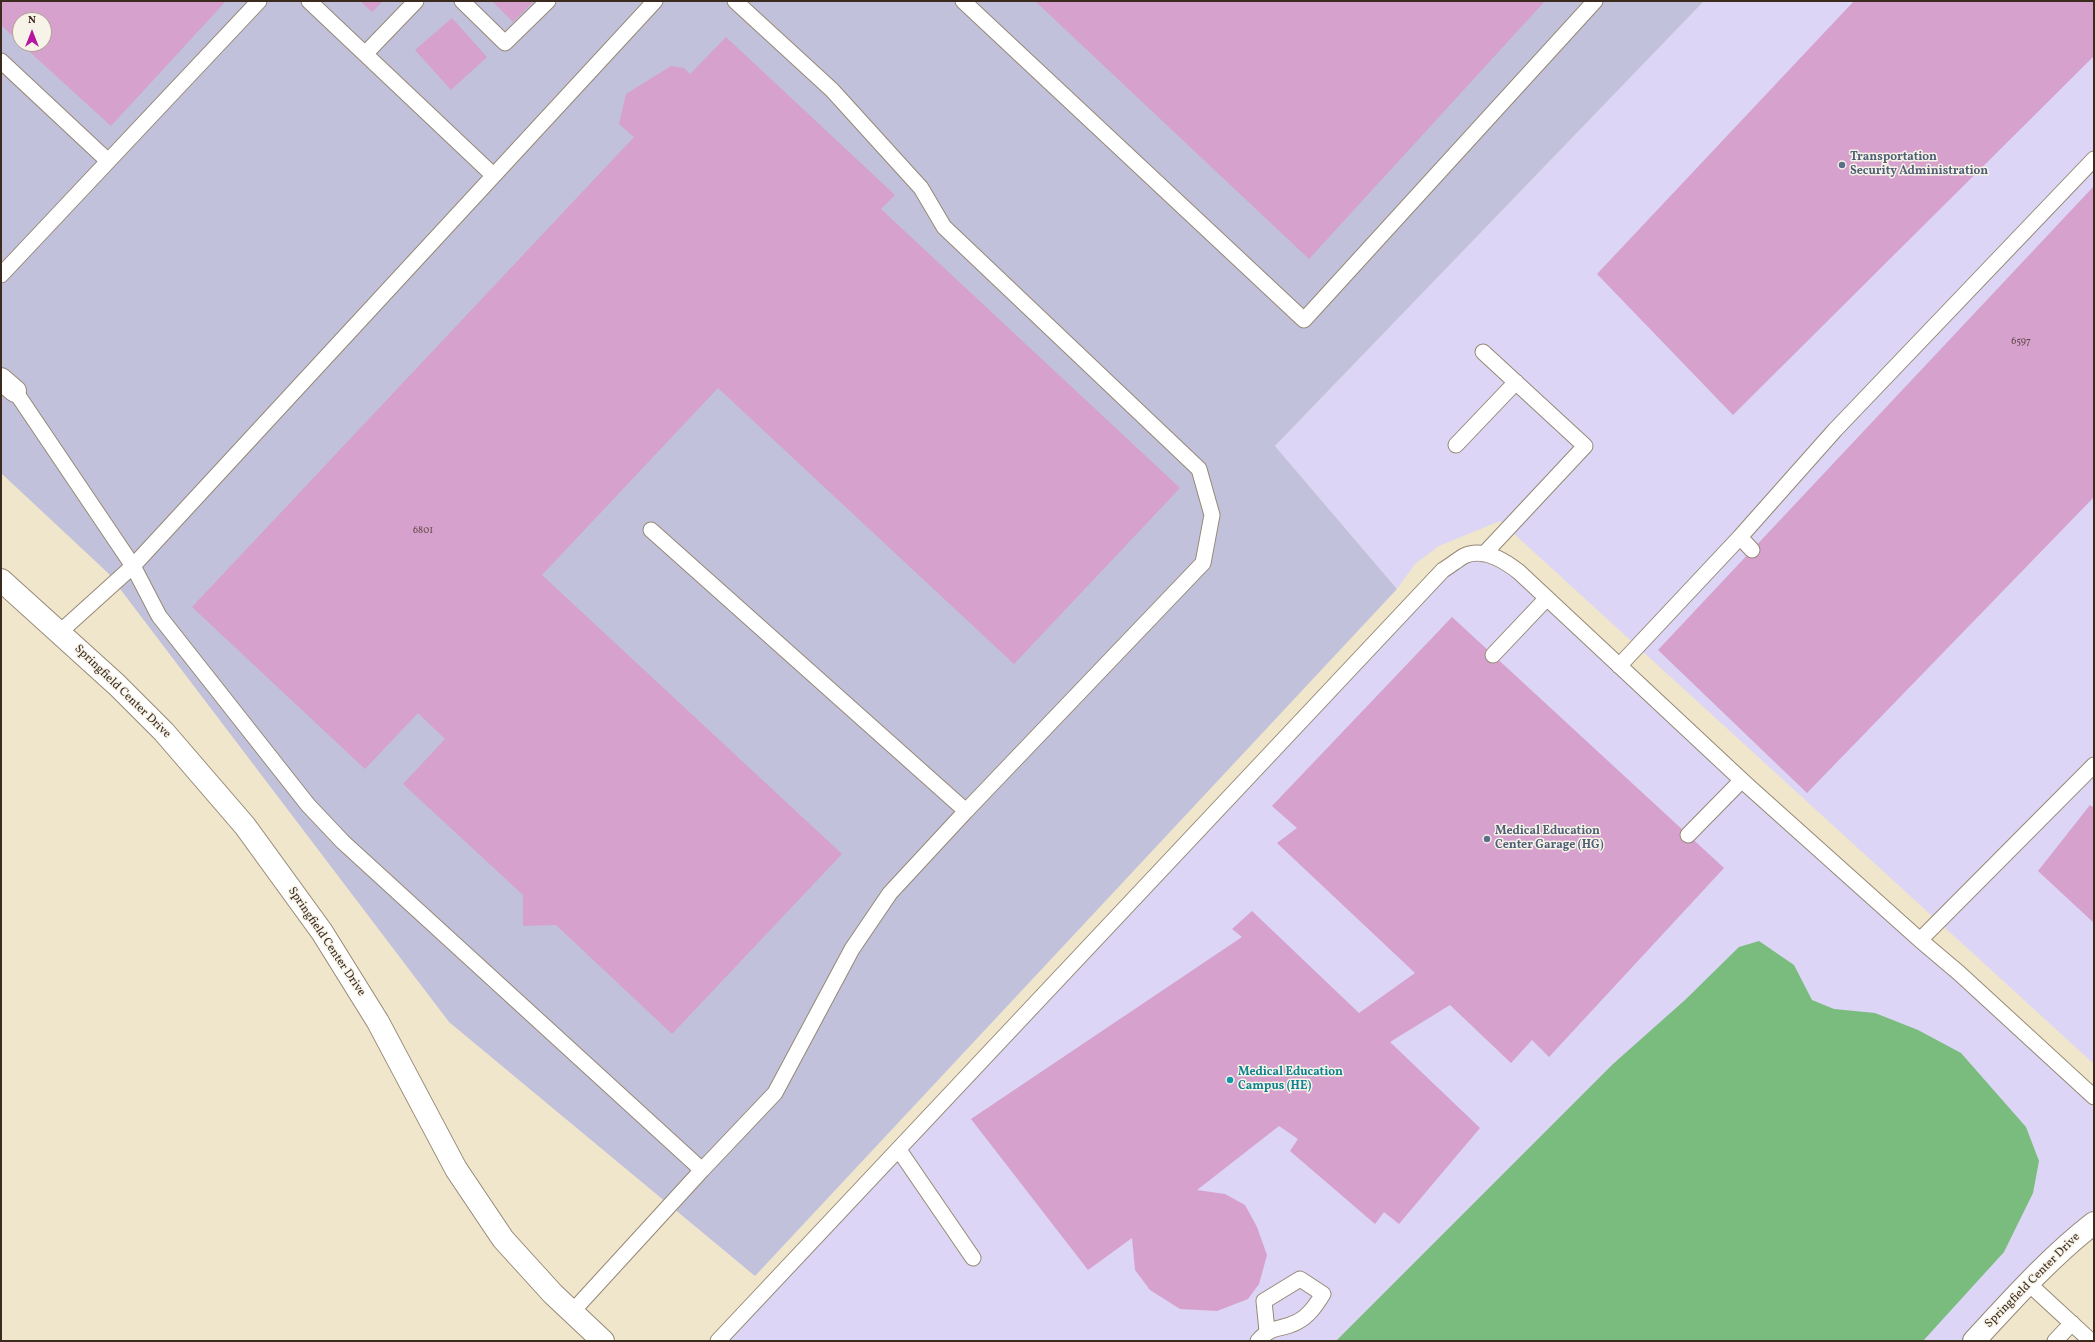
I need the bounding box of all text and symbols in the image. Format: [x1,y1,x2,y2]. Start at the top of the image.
north arrow [12,12,52,52]
text: N [28,13,36,28]
place label: Transportation Security Administration [1850,151,1988,179]
marker: Transportation Security Administration [1837,160,1847,170]
house number: 6597 [2011,336,2031,348]
house number: 6801 [413,525,433,537]
street label: Springfield Center Drive [71,642,173,742]
place label: Medical Education Center Garage (HG) [1495,825,1604,853]
marker: Medical Education Center Garage (HG) [1482,834,1492,844]
street label: Springfield Center Drive [284,885,368,999]
place label: Medical Education Campus (HE) [1238,1066,1343,1094]
marker: Medical Education Campus (HE) [1225,1075,1235,1085]
street label: Springfield Center Drive [1982,1230,2084,1332]

